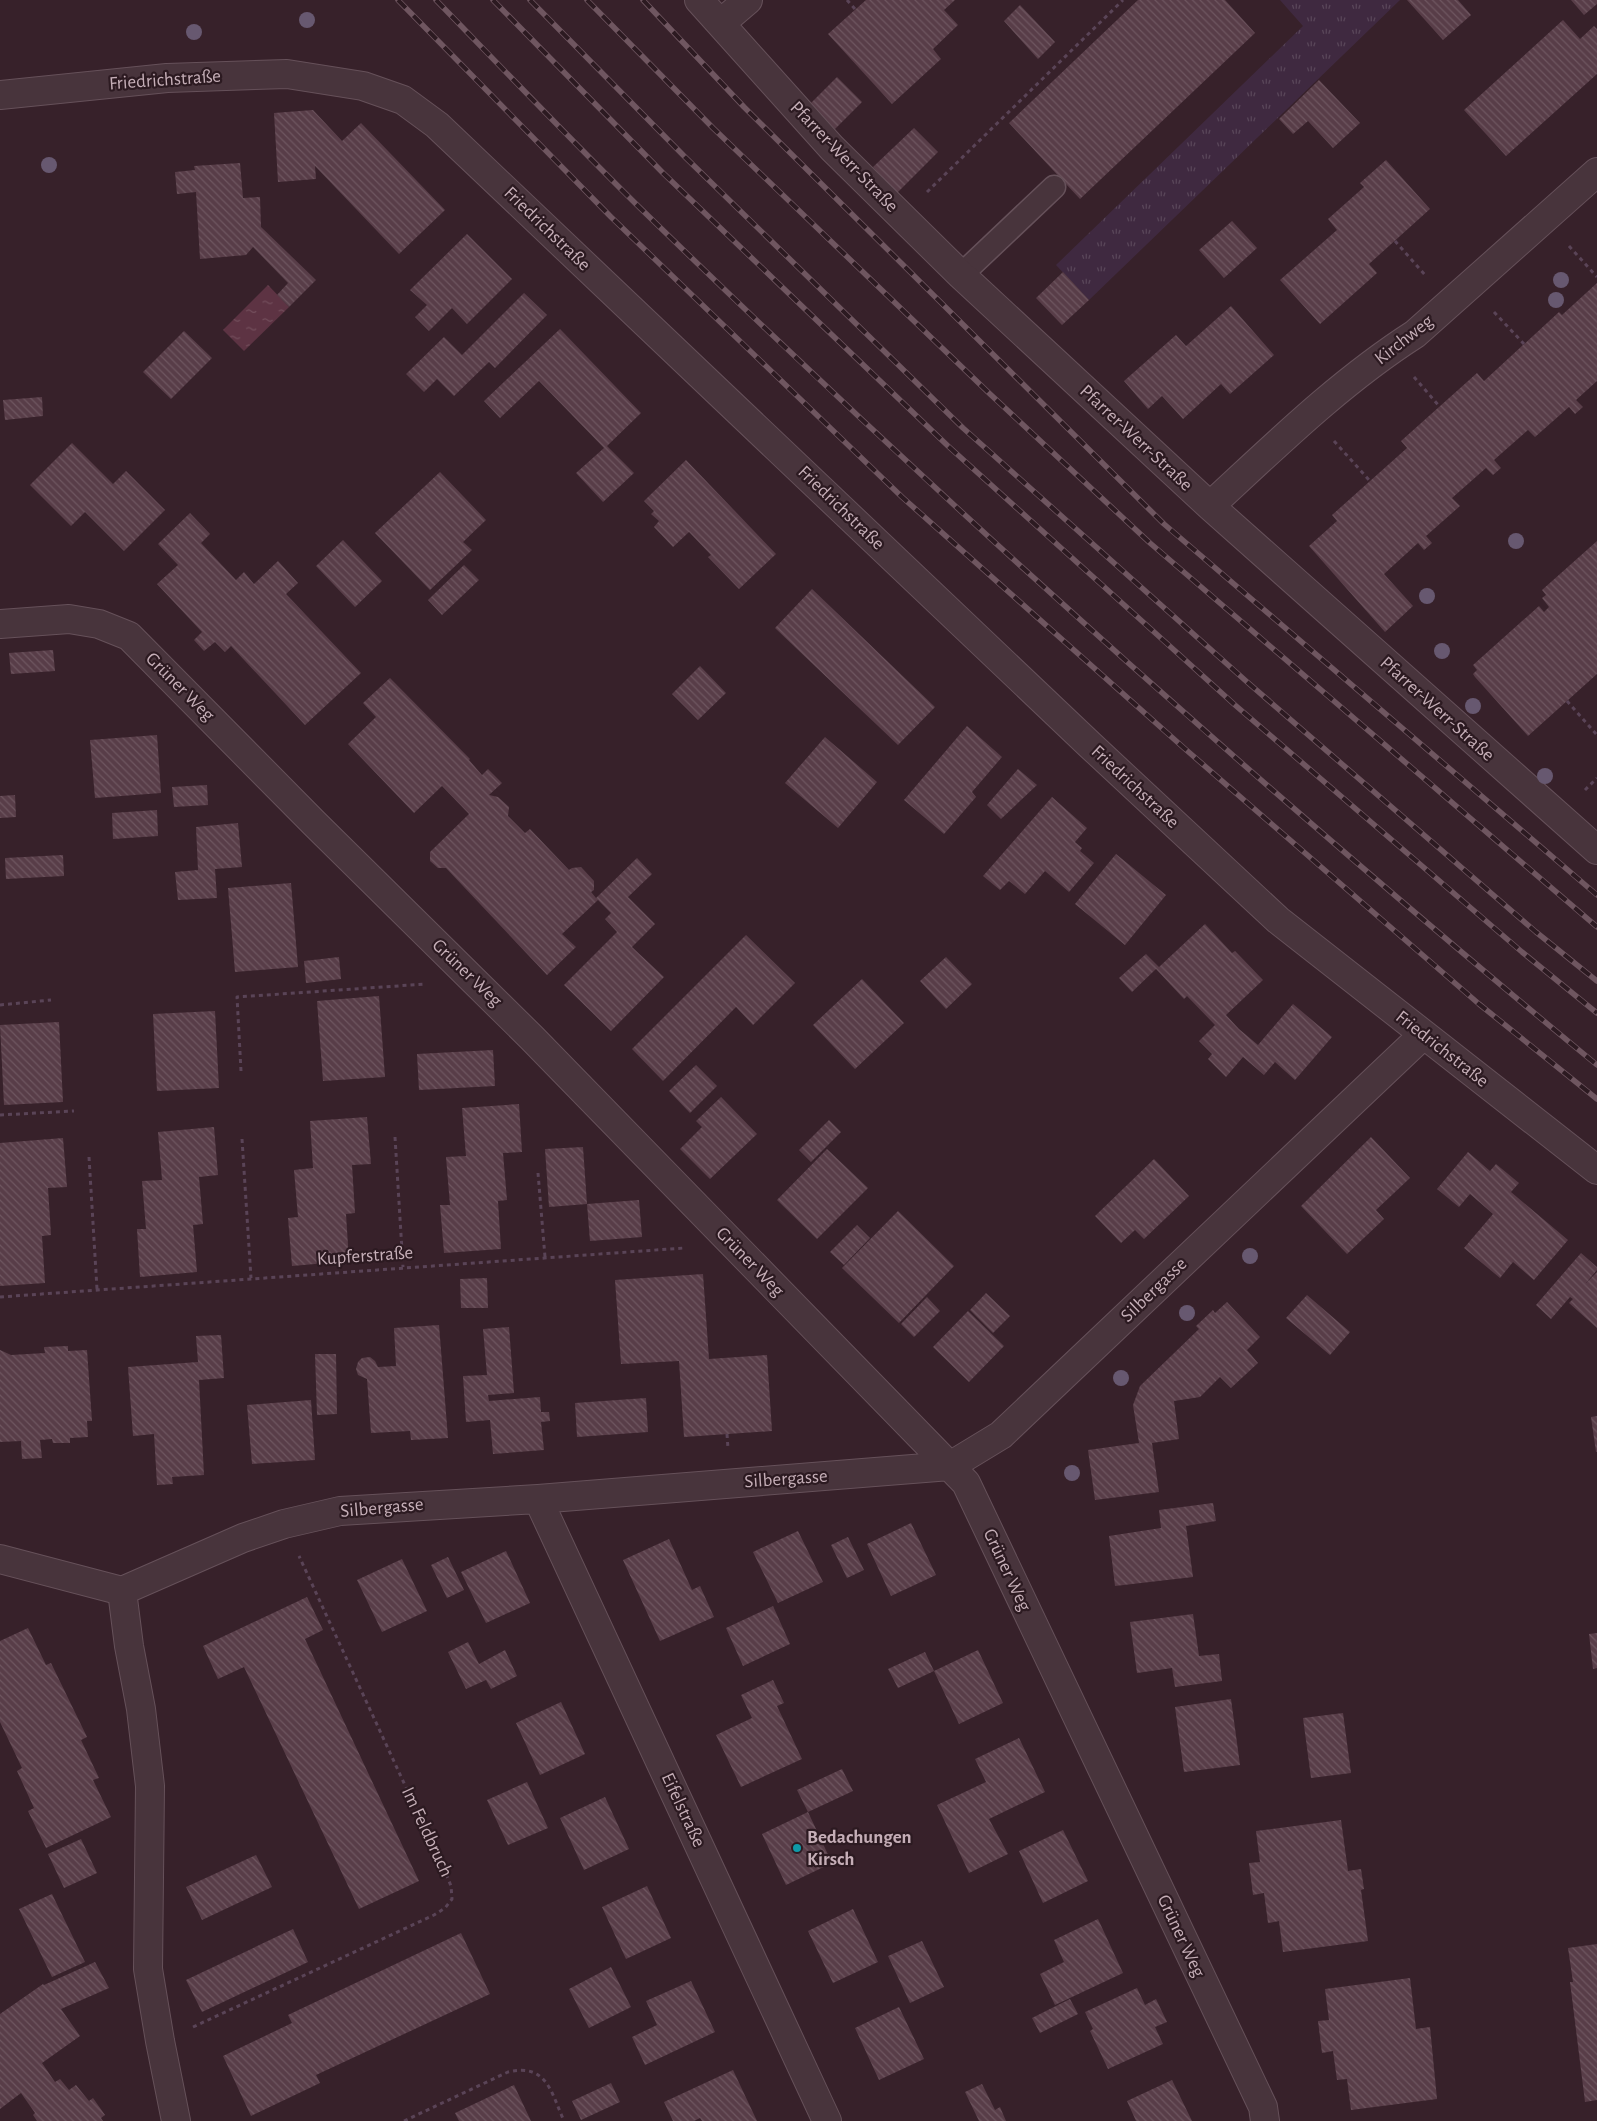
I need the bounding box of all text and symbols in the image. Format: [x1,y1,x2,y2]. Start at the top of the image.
street label: Friedrichstraße [109,67,221,93]
street label: Pfarrer-Werr-Straße [786,98,902,216]
street label: Friedrichstraße [500,183,594,275]
street label: Kirchweg [1371,311,1437,369]
street label: Pfarrer-Werr-Straße [1076,381,1196,495]
street label: Friedrichstraße [794,462,888,554]
street label: Grüner Weg [142,649,219,726]
street label: Pfarrer-Werr-Straße [1376,653,1498,765]
street label: Friedrichstraße [1088,742,1182,832]
street label: Grüner Weg [429,935,506,1011]
street label: Friedrichstraße [1392,1007,1492,1091]
street label: Grüner Weg [712,1224,788,1301]
street label: Kupferstraße [316,1243,414,1269]
street label: Silbergasse [1117,1254,1191,1326]
street label: Silbergasse [744,1467,828,1491]
street label: Silbergasse [340,1495,424,1521]
street label: Grüner Weg [980,1526,1035,1615]
street label: Eifelstraße [658,1770,708,1850]
street label: Im Feldbruch [398,1784,456,1880]
place label: Bedachungen Kirsch [807,1828,912,1869]
marker: Bedachungen Kirsch [791,1842,803,1854]
street label: Grüner Weg [1154,1892,1209,1981]

